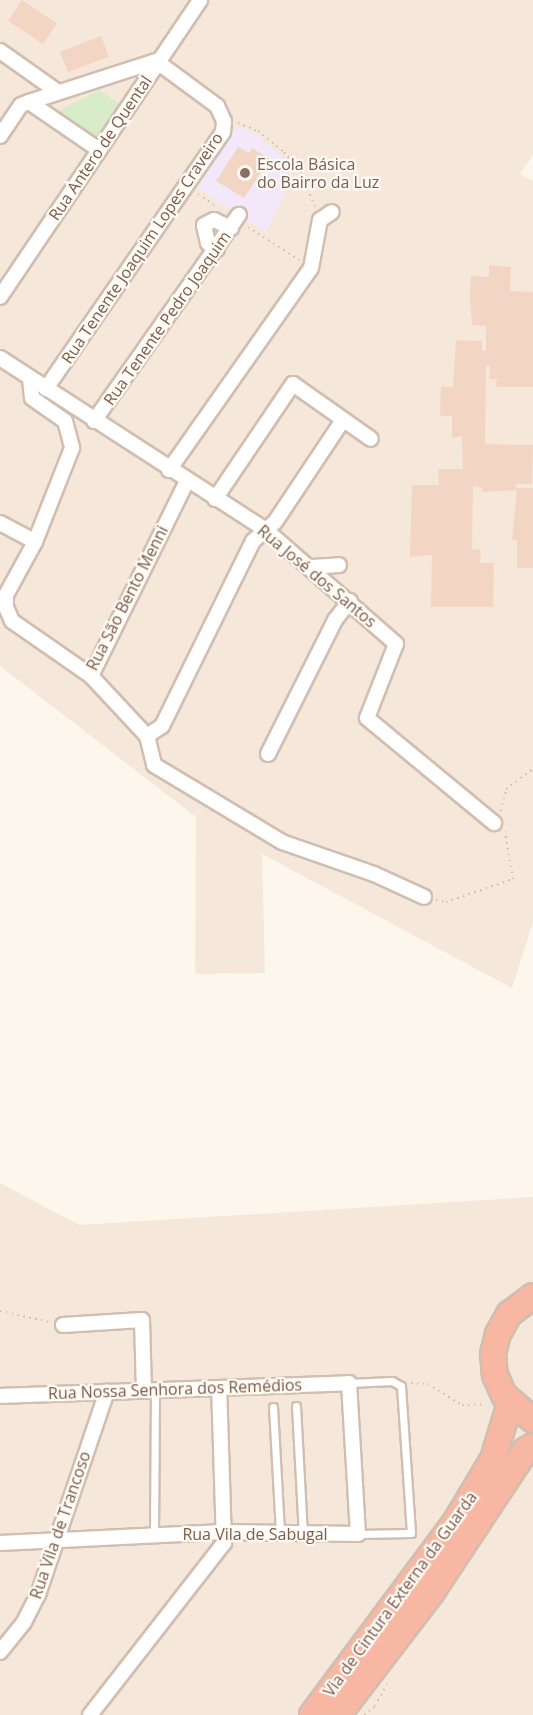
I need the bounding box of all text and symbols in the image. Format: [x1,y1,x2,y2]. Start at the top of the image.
street label: Rua Antero de Quental [44,72,156,224]
street label: Rua Tenente Joaquim Lopes Craveiro [57,129,227,367]
place label: Escola Básica do Bairro da Luz [257,154,379,192]
marker: Escola Básica do Bairro da Luz [238,166,252,180]
street label: Rua Tenente Pedro Joaquim [99,227,235,409]
street label: Rua José dos Santos [254,521,380,631]
street label: Rua São Bento Menni [82,522,172,674]
street label: Rua Nossa Senhora dos Remédios [48,1375,302,1403]
street label: Rua Vila de Trancoso [26,1449,94,1601]
street label: Via de Cintura Externa da Guarda [319,1488,481,1700]
street label: Rua Vila de Sabugal [182,1524,328,1544]

